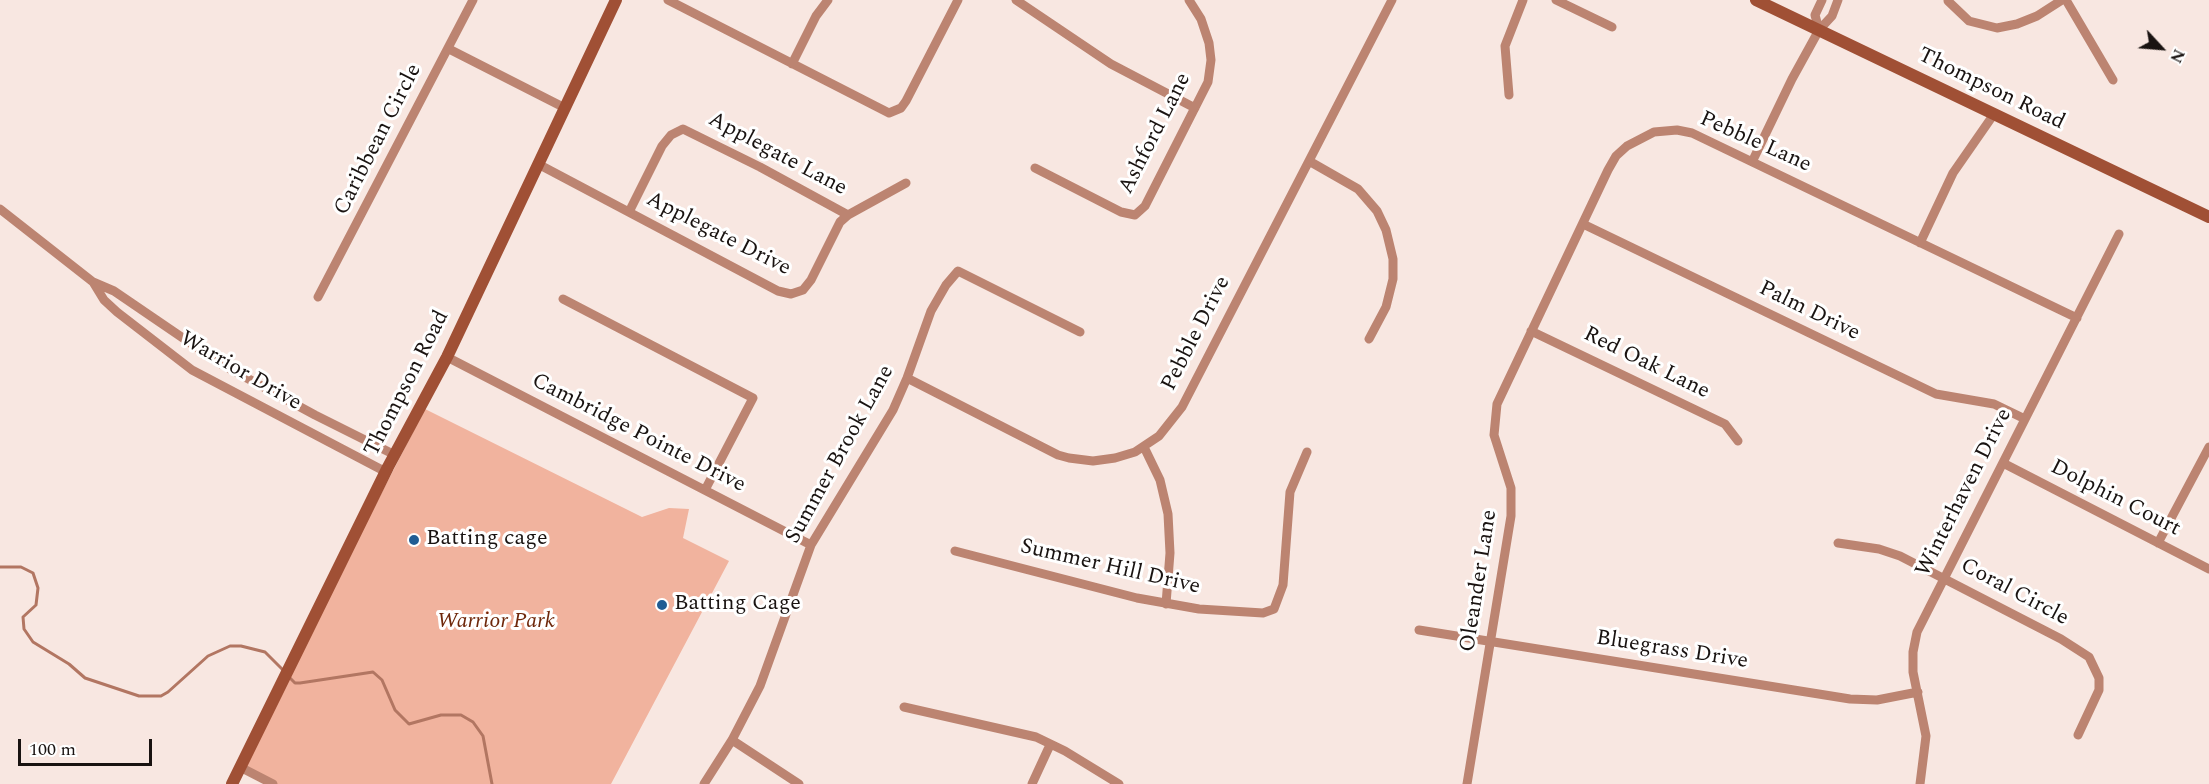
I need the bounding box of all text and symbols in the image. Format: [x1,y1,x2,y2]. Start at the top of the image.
north arrow [2131,18,2191,78]
street label: Thompson Road [1913,43,2069,137]
text: N [2164,45,2191,67]
street label: Caribbean Circle [330,60,428,220]
street label: Ashford Lane [1114,69,1198,199]
street label: Applegate Lane [703,107,851,203]
street label: Pebble Lane [1695,107,1815,179]
street label: Applegate Drive [641,187,795,283]
street label: Pebble Drive [1157,272,1237,396]
street label: Palm Drive [1754,276,1864,348]
street label: Thompson Road [360,307,456,461]
street label: Red Oak Lane [1579,322,1713,406]
street label: Warrior Drive [174,327,306,417]
street label: Summer Brook Lane [781,361,901,549]
street label: Cambridge Pointe Drive [527,369,749,499]
street label: Winterhaven Drive [1911,405,2019,581]
street label: Dolphin Court [2046,455,2184,543]
street label: Oleander Lane [1456,508,1504,654]
place label: Batting cage [426,527,548,553]
marker: Batting cage [407,533,421,547]
street label: Summer Hill Drive [1018,534,1202,602]
street label: Coral Circle [1955,553,2073,633]
place label: Batting Cage [674,592,801,618]
marker: Batting Cage [655,598,669,612]
park label: Warrior Park [437,610,555,636]
street label: Bluegrass Drive [1594,626,1750,676]
scale bar [21,727,154,765]
text: 100 m [29,736,76,763]

